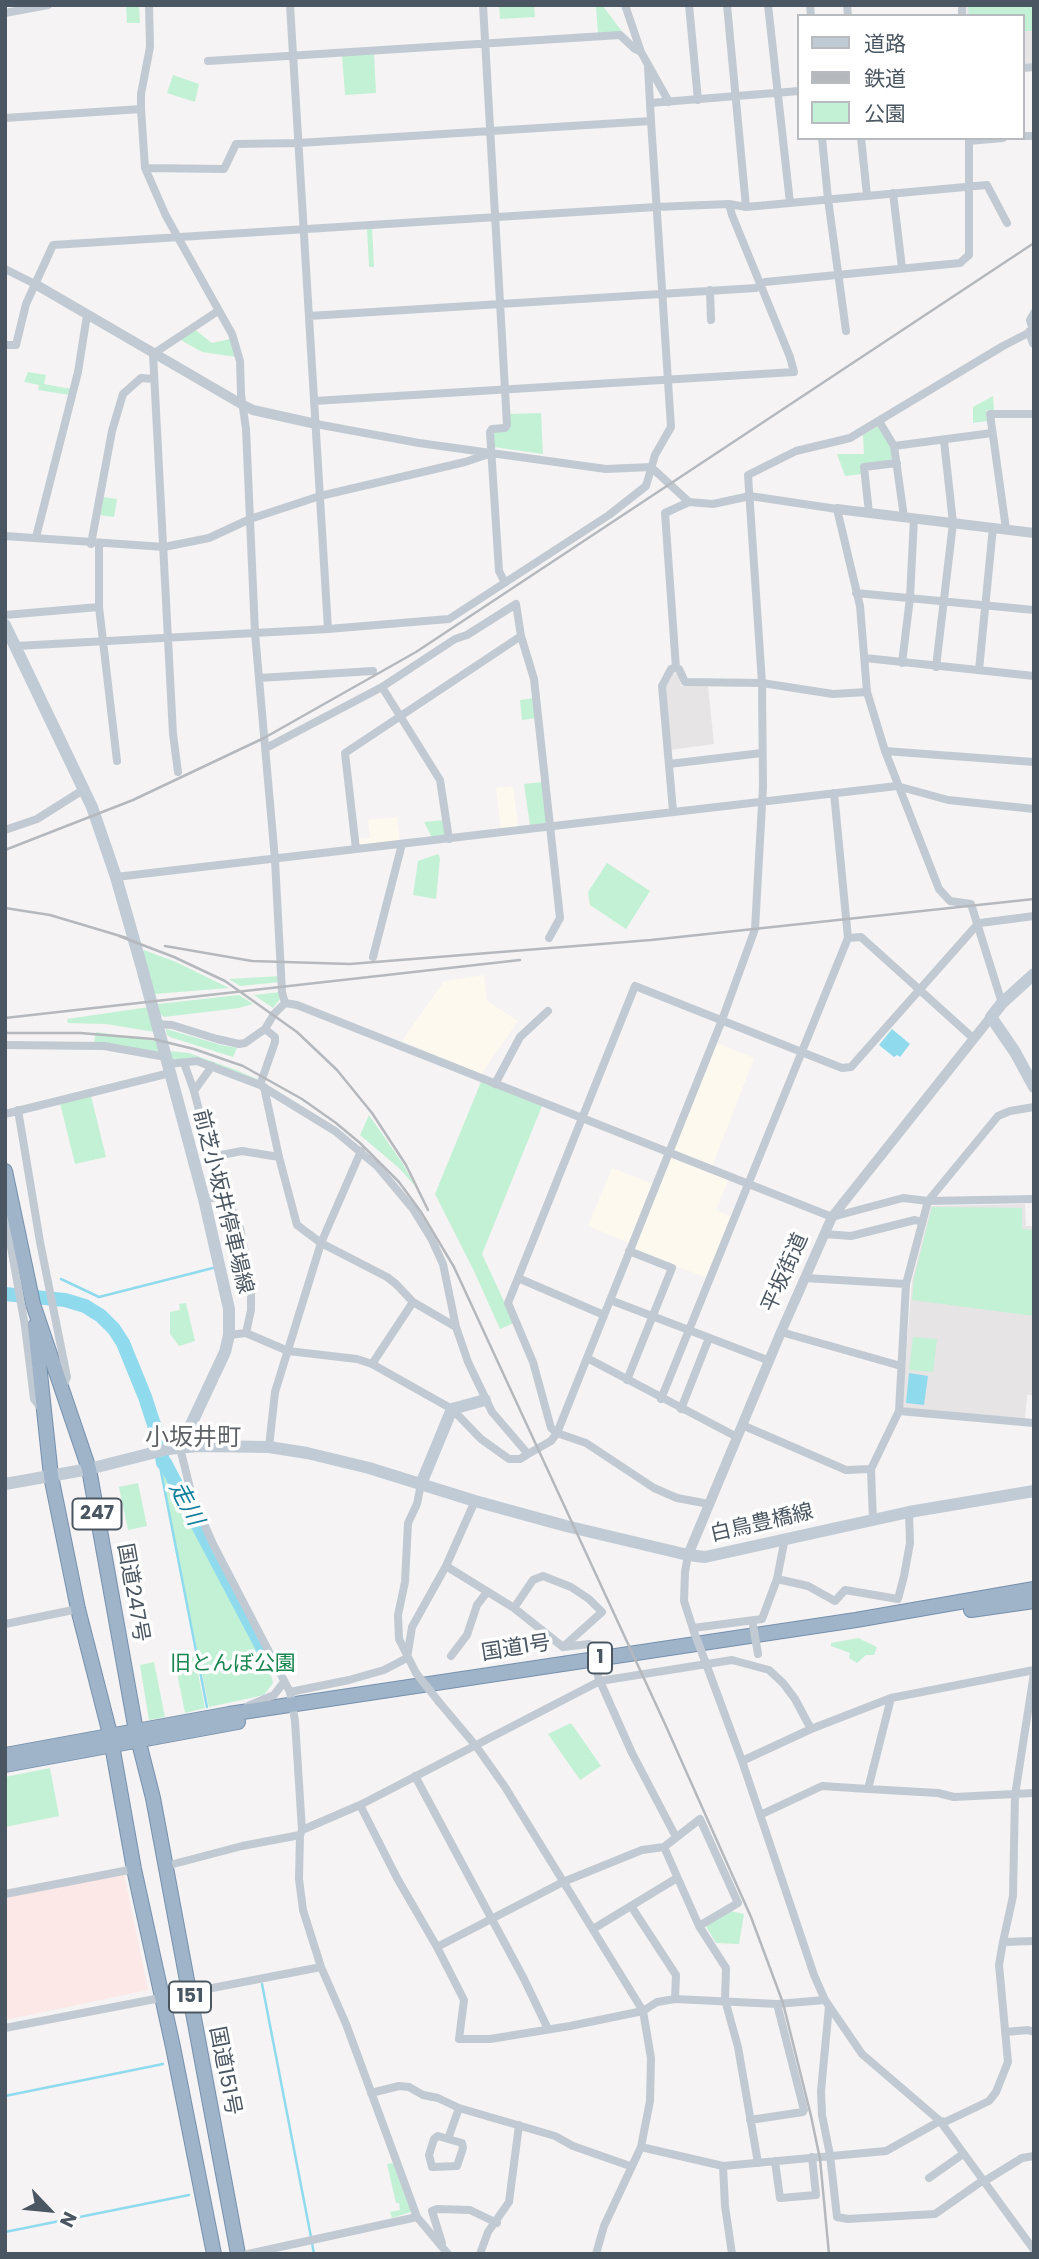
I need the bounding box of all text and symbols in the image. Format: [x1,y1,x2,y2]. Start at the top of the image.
legend [797,14,1025,140]
text: 道路 [864,29,906,58]
text: 鉄道 [864,64,906,93]
text: 公園 [864,99,906,128]
street label: 前芝小坂井停車場線 [187,1107,257,1297]
street label: 平坂街道 [757,1230,815,1316]
district label: 小坂井町 [145,1425,241,1453]
water label: 走川 [162,1477,208,1531]
road number: 247 [72,1498,122,1530]
street label: 白鳥豊橋線 [708,1500,816,1548]
street label: 国道247号 [111,1542,153,1644]
street label: 国道1号 [480,1631,552,1667]
road number: 1 [588,1642,612,1674]
park label: 旧とんぼ公園 [170,1652,296,1678]
road number: 151 [169,1982,211,2012]
street label: 国道151号 [203,2025,245,2117]
north arrow [14,2175,84,2245]
text: N [53,2207,84,2232]

